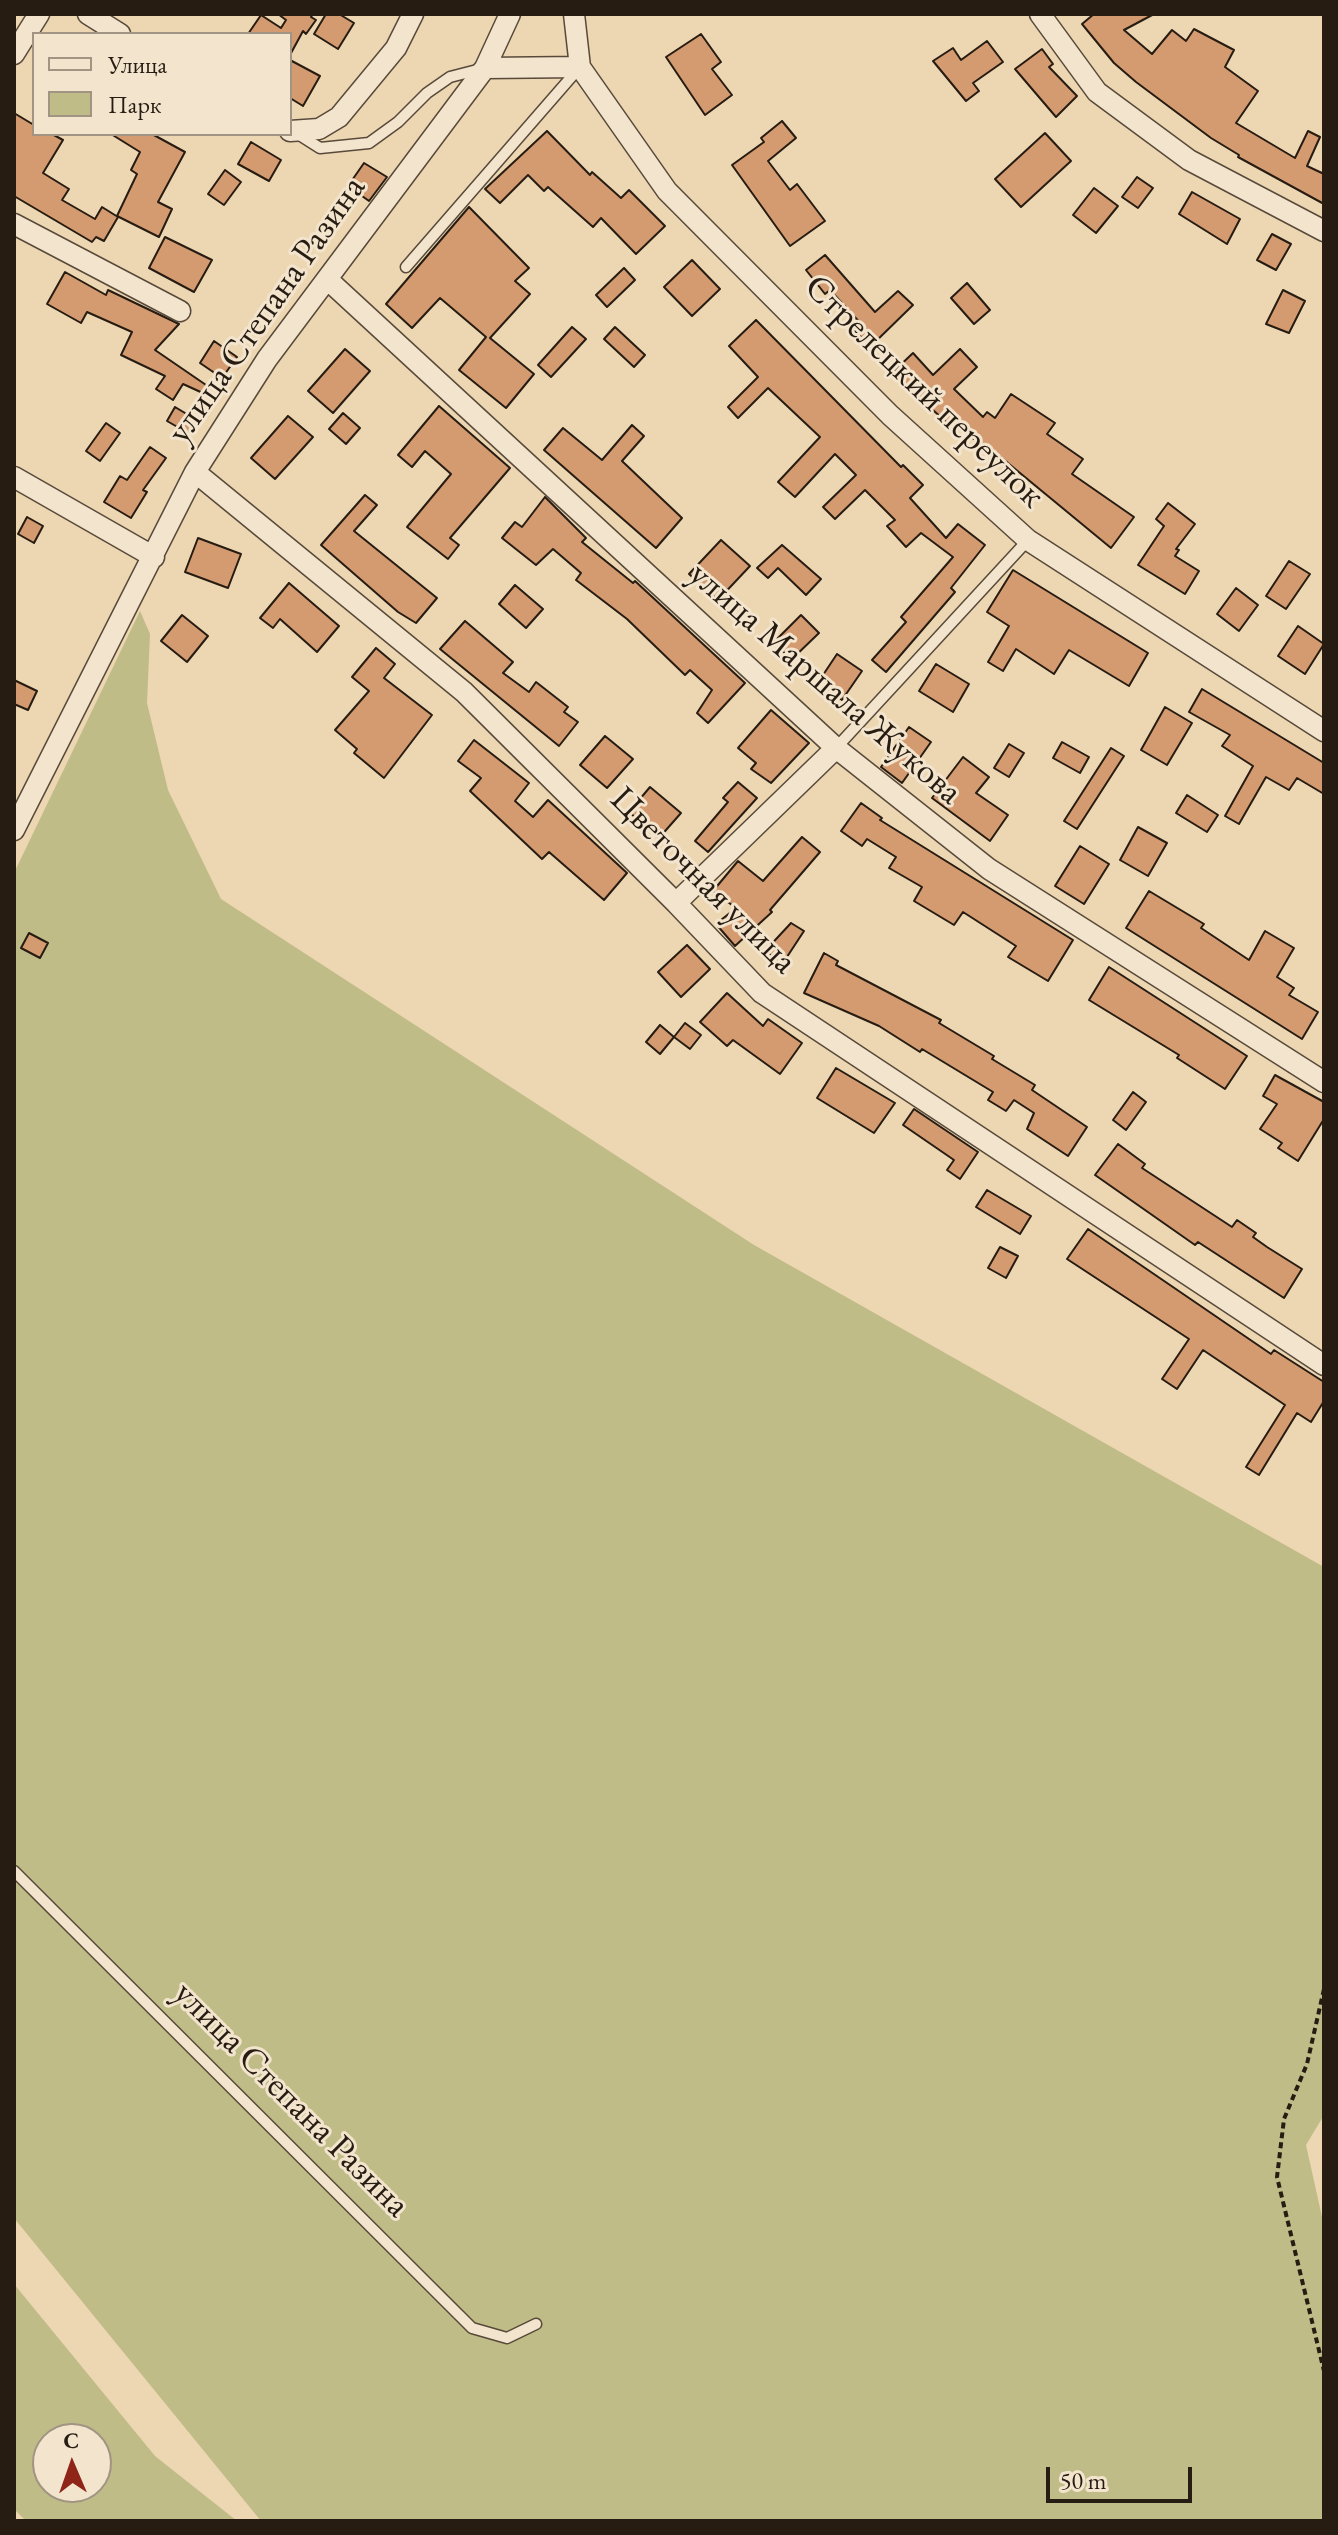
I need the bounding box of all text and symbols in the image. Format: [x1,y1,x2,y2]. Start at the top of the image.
legend [32,32,292,136]
text: Улица [108,49,167,80]
text: Парк [108,89,161,120]
street label: улица Степана Разина [159,168,375,452]
street label: Стрелецкий переулок [795,266,1053,518]
street label: улица Маршала Жукова [680,554,970,814]
street label: Цветочная улица [601,779,805,983]
street label: улица Степана Разина [164,1973,418,2227]
north arrow [32,2423,112,2503]
text: С [63,2426,80,2455]
scale bar [1050,2451,1196,2501]
text: 50 m [1060,2465,1107,2496]

